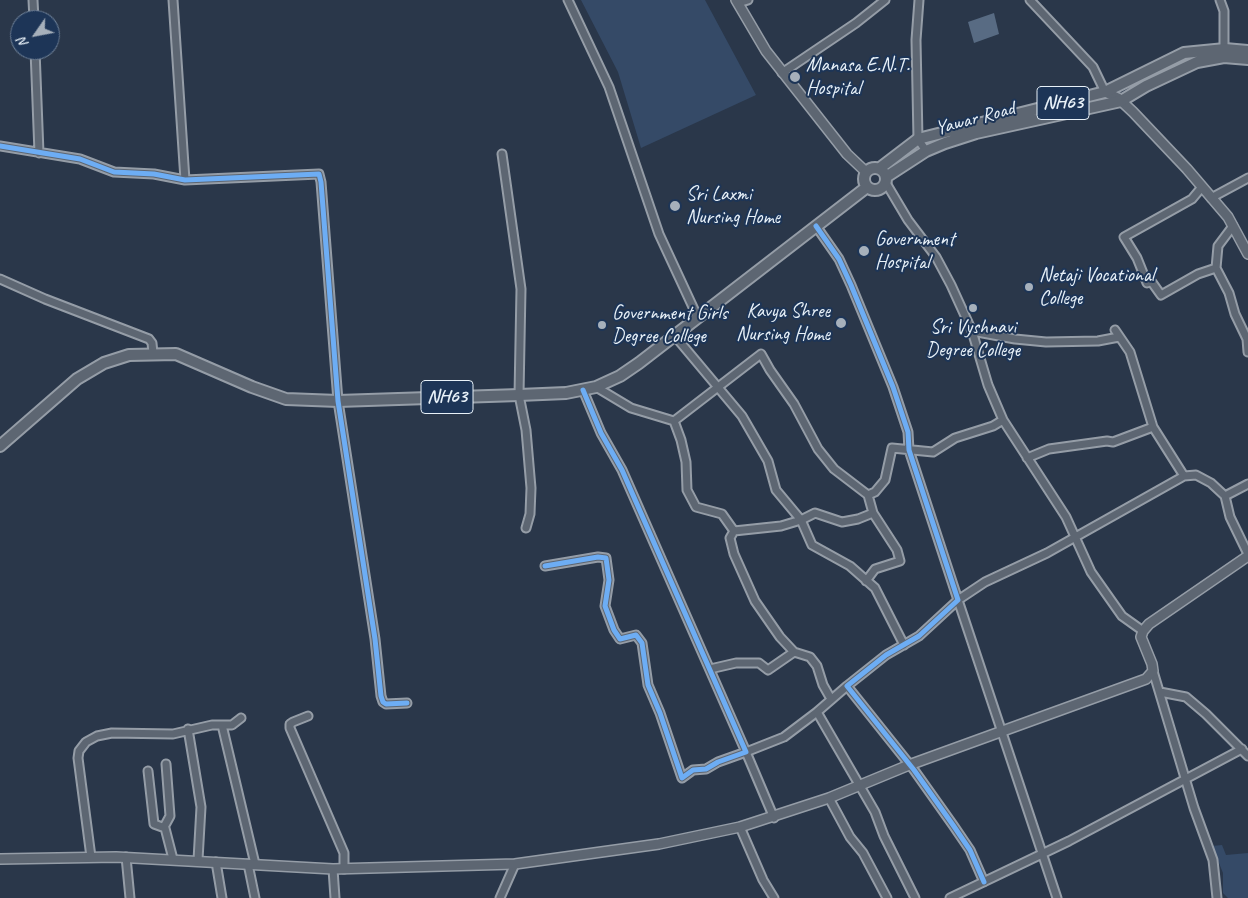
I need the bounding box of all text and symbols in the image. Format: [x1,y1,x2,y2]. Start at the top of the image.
north arrow [10,10,60,60]
text: N [13,35,32,51]
place label: Manasa E.N.T. Hospital [806,54,910,101]
marker: Manasa E.N.T. Hospital [788,70,802,84]
road number: NH63 [1037,86,1089,120]
street label: Yawar Road [933,97,1017,141]
place label: Sri Laxmi Nursing Home [686,183,780,230]
marker: Sri Laxmi Nursing Home [668,199,682,213]
place label: Government Hospital [875,228,955,275]
marker: Government Hospital [857,244,871,258]
place label: Netaji Vocational College [1039,264,1154,311]
marker: Netaji Vocational College [1023,281,1035,293]
place label: Kavya Shree Nursing Home [736,300,830,347]
place label: Government Girls Degree College [612,302,727,349]
marker: Sri Vyshnavi Degree College [967,302,979,314]
marker: Kavya Shree Nursing Home [834,316,848,330]
place label: Sri Vyshnavi Degree College [926,316,1020,363]
marker: Government Girls Degree College [596,319,608,331]
road number: NH63 [421,381,473,414]

